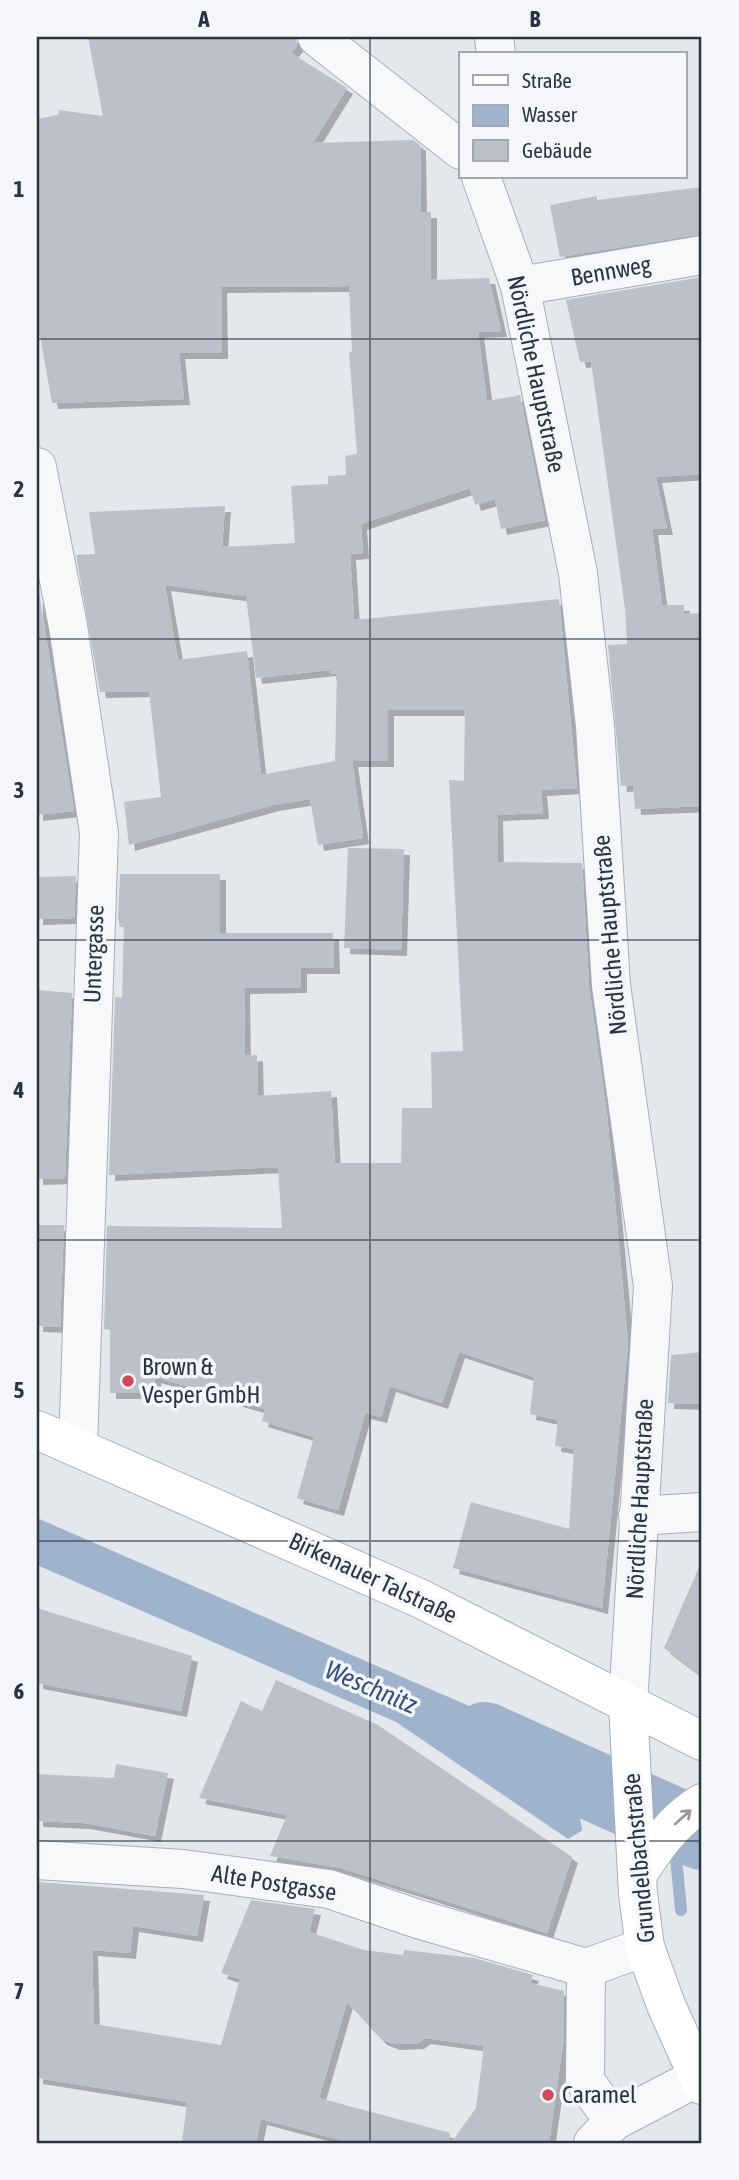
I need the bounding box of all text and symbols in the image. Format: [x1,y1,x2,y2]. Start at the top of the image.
text: A [197,6,210,32]
text: B [530,6,541,32]
legend [459,52,686,178]
text: Straße [522,68,572,92]
text: Wasser [522,102,578,126]
text: Gebäude [522,138,592,162]
text: 1 [14,176,25,202]
street label: Bennweg [569,250,654,291]
street label: Nördliche Hauptstraße [502,273,571,475]
text: 2 [14,476,24,502]
text: 3 [14,777,24,803]
street label: Nördliche Hauptstraße [587,834,632,1036]
street label: Untergasse [78,904,109,1004]
text: 4 [13,1077,25,1103]
place label: Brown & Vesper GmbH [142,1353,260,1408]
marker: Brown & Vesper GmbH [120,1373,136,1389]
text: 5 [14,1377,25,1403]
street label: Nördliche Hauptstraße [621,1398,658,1600]
street label: Birkenauer Talstraße [285,1527,462,1628]
water label: Weschnitz [321,1654,422,1720]
text: 6 [14,1678,25,1704]
street label: Grundelbachstraße [618,1772,659,1944]
one-way arrow [674,1809,692,1825]
street label: Alte Postgasse [210,1859,338,1906]
text: 7 [14,1978,24,2004]
place label: Caramel [562,2081,637,2108]
marker: Caramel [540,2087,556,2103]

